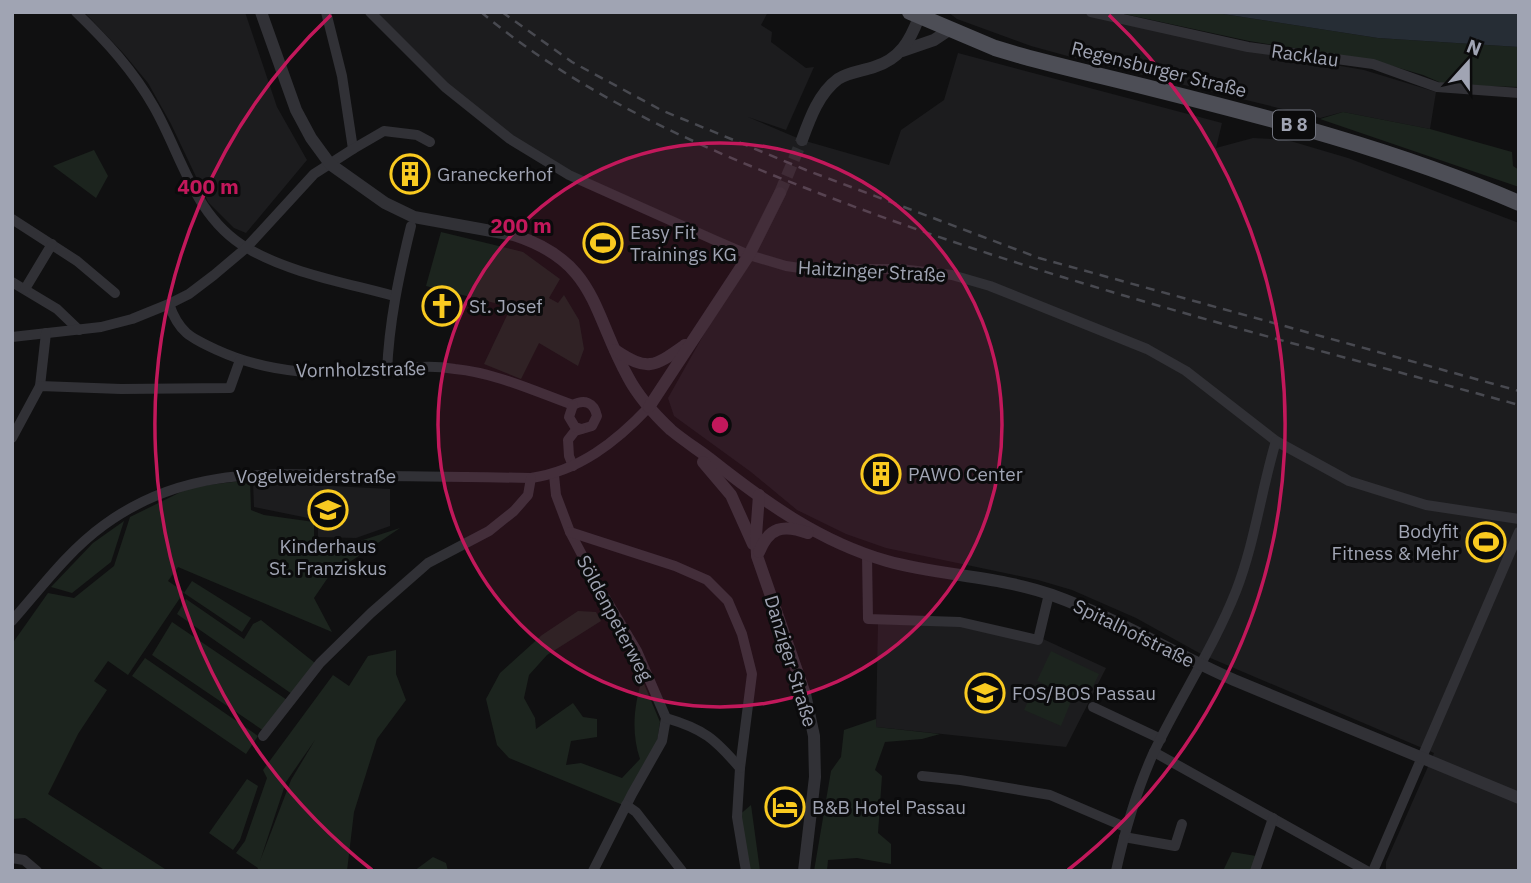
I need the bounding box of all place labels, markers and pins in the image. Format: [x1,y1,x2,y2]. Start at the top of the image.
building icon: Graneckerhof [389,153,431,195]
place label: Graneckerhof [437,162,553,186]
place label: Easy Fit Trainings KG [630,220,737,266]
sports icon: Easy Fit Trainings KG [582,222,624,264]
church icon: St. Josef [421,285,463,327]
place label: St. Josef [469,294,543,318]
centre of rings [708,413,732,437]
building icon: PAWO Center [860,453,902,495]
place label: PAWO Center [908,462,1023,486]
school or university icon: Kinderhaus St. Franziskus [307,489,349,531]
place label: Bodyfit Fitness & Mehr [1332,519,1459,565]
sports icon: Bodyfit Fitness & Mehr [1465,521,1507,563]
place label: Kinderhaus St. Franziskus [269,534,387,580]
school or university icon: FOS/BOS Passau [964,672,1006,714]
place label: FOS/BOS Passau [1012,681,1156,705]
hotel icon: B&B Hotel Passau [764,786,806,828]
place label: B&B Hotel Passau [812,795,966,819]

